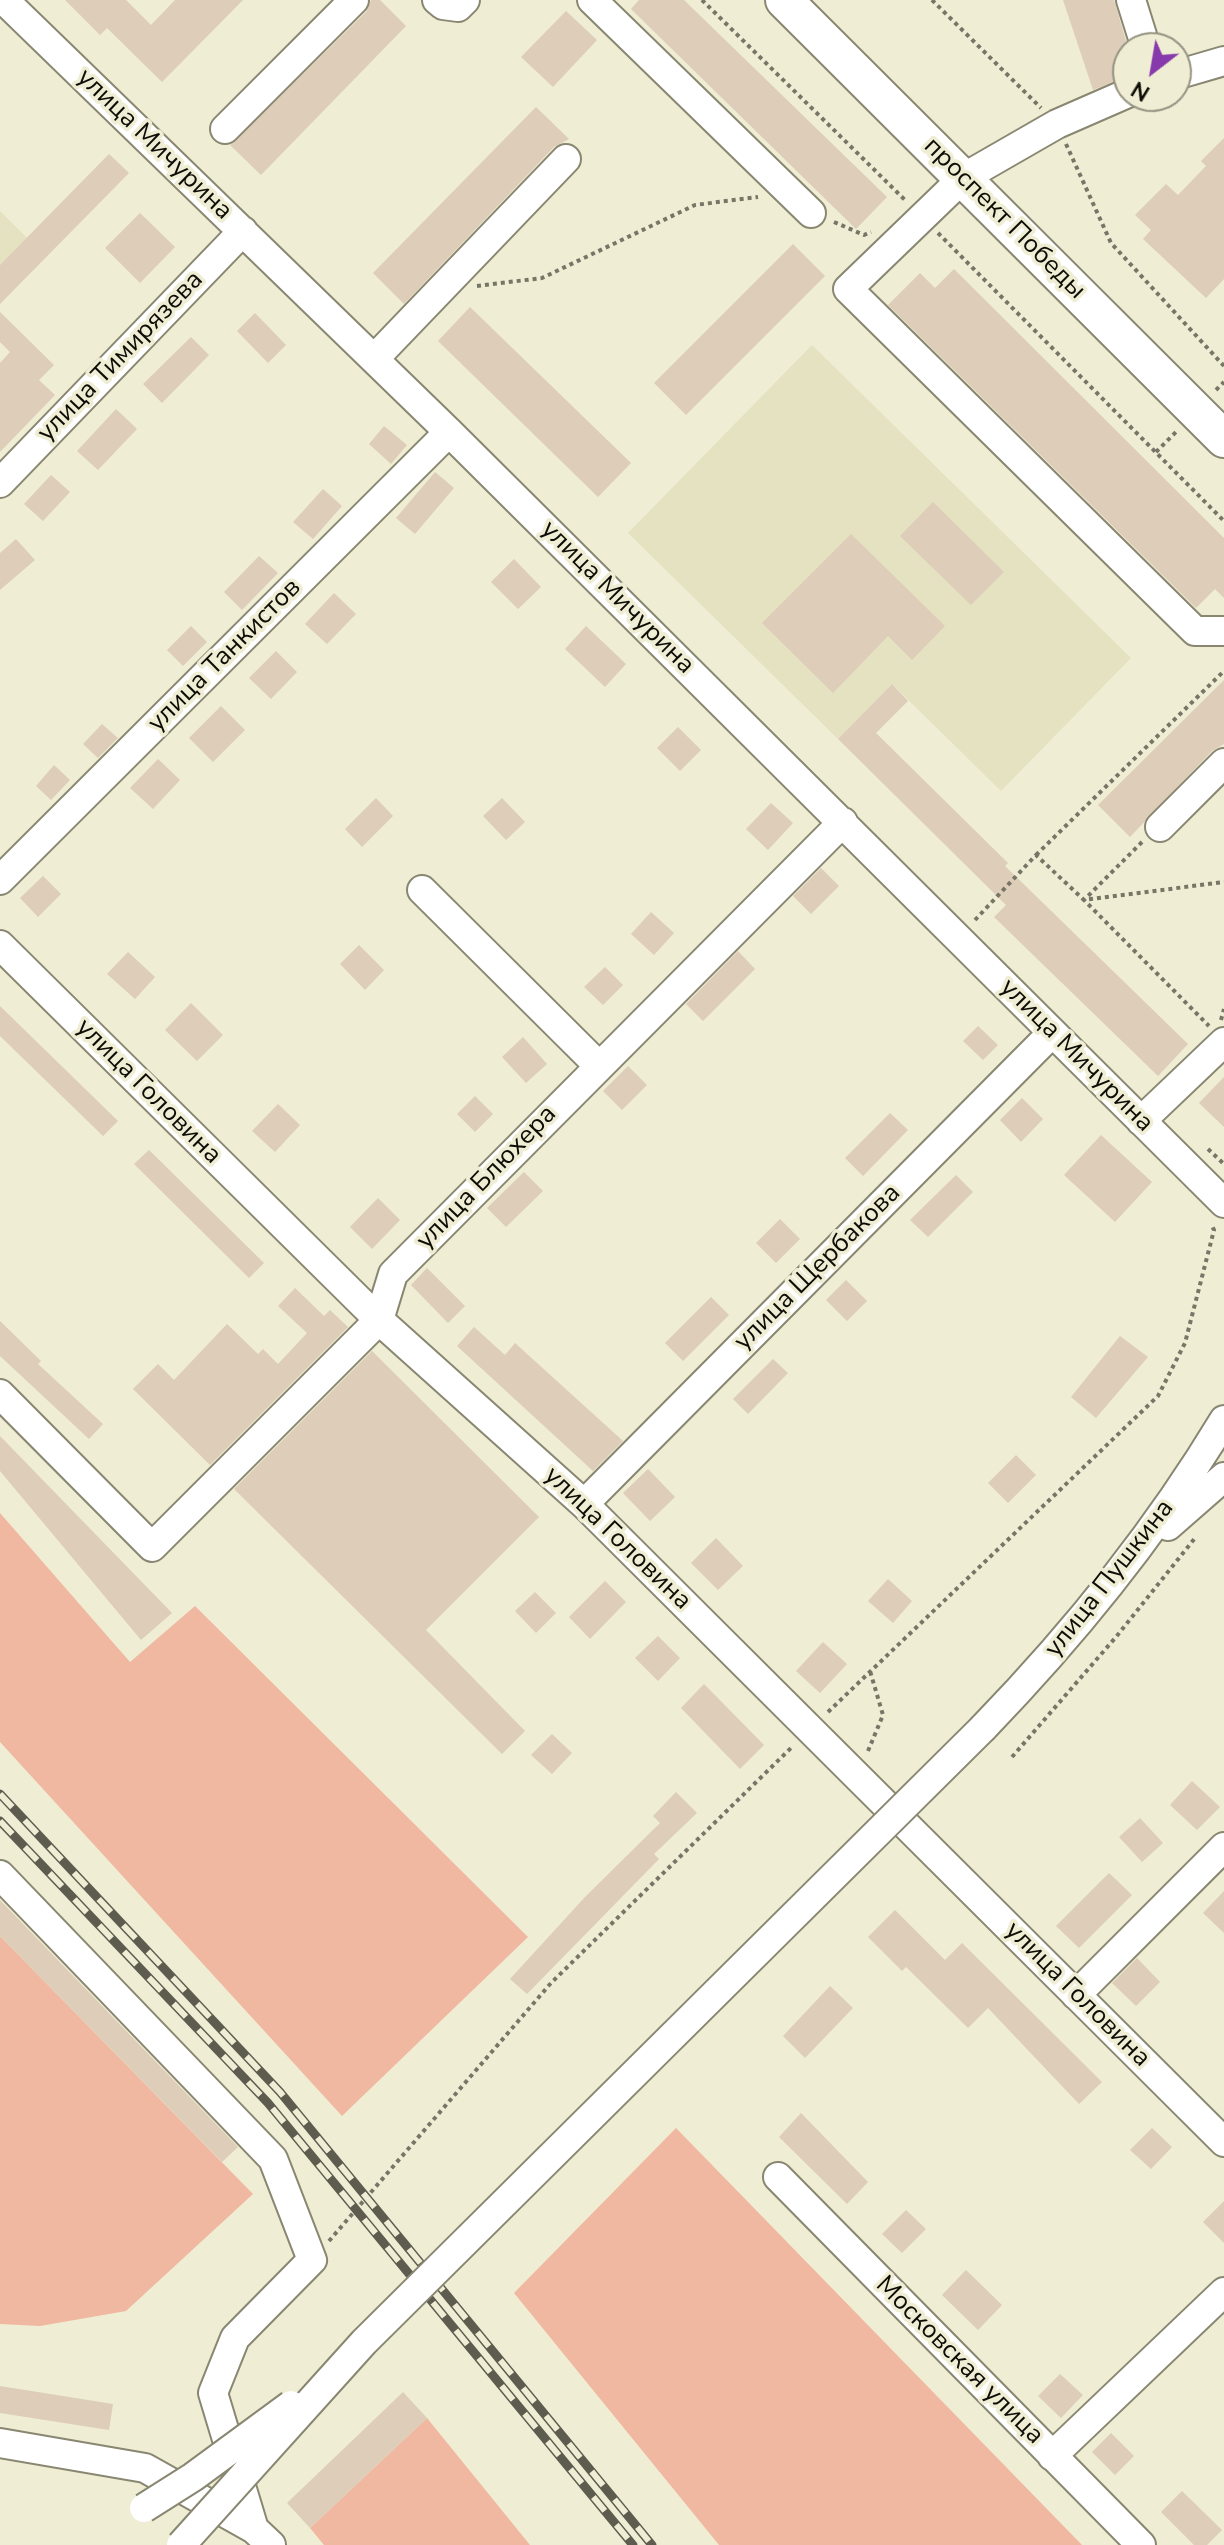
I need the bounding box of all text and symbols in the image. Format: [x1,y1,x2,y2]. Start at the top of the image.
north arrow [1112,32,1192,112]
street label: улица Мичурина [70,63,238,227]
text: N [1126,74,1155,108]
street label: проспект Победы [916,131,1092,307]
street label: улица Тимирязева [32,265,210,449]
street label: улица Мичурина [534,515,700,681]
street label: улица Танкистов [142,573,308,739]
street label: улица Мичурина [993,973,1159,1139]
street label: улица Головина [69,1013,227,1171]
street label: улица Блюхера [410,1099,564,1257]
street label: улица Щербакова [728,1178,908,1358]
street label: улица Головина [537,1461,697,1617]
street label: улица Пушкина [1039,1494,1181,1664]
street label: улица Головина [998,1916,1156,2074]
street label: Московская улица [868,2270,1050,2452]

